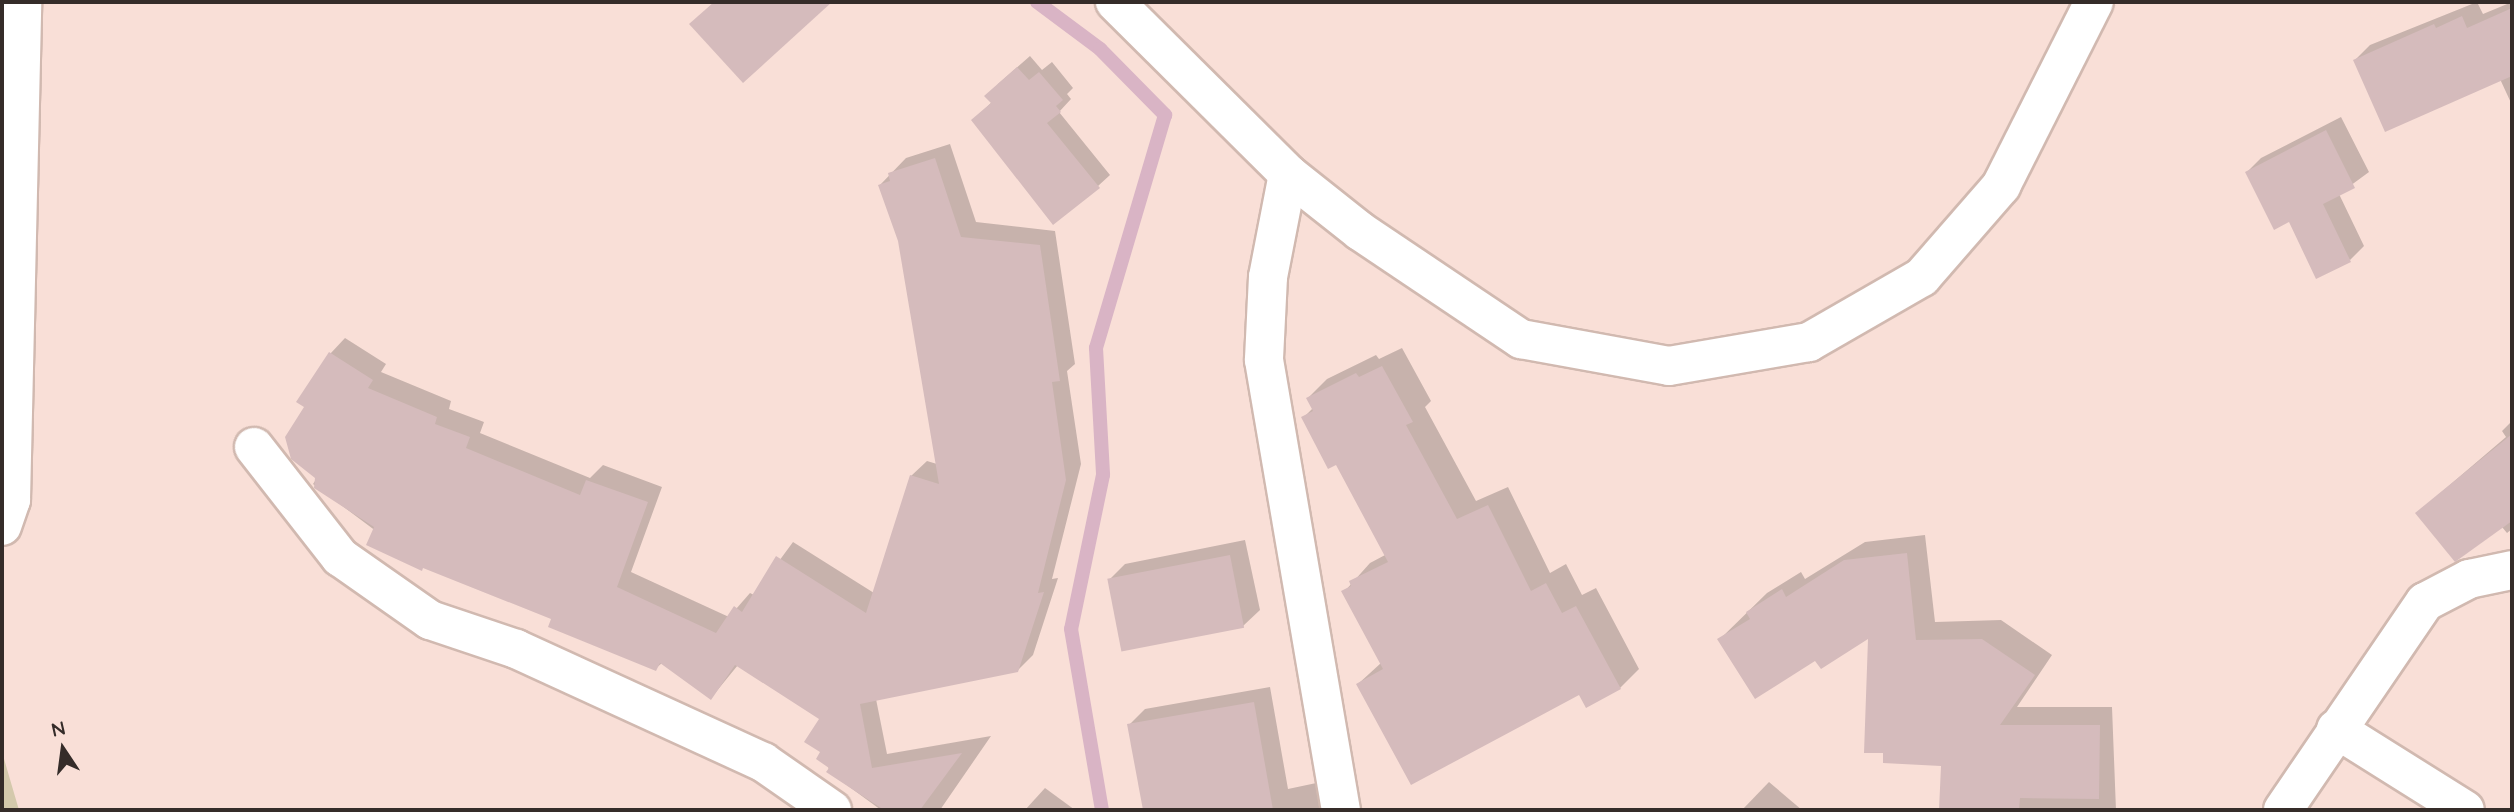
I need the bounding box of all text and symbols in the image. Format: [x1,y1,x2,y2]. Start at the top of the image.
north arrow [28,714,98,784]
text: N [49,715,68,742]

